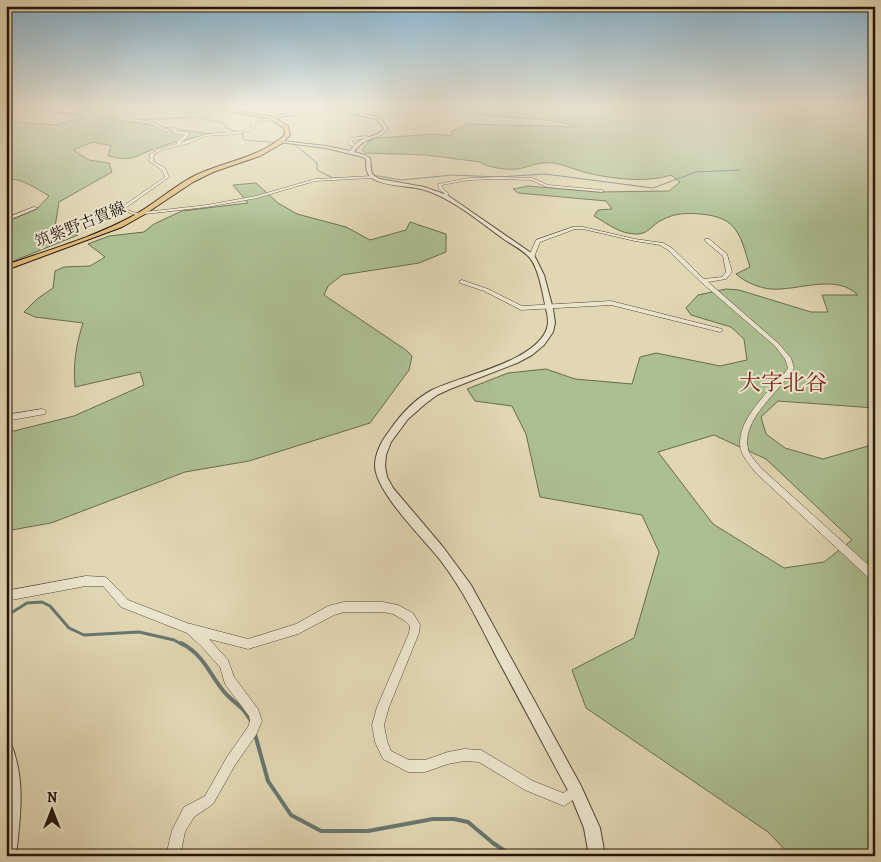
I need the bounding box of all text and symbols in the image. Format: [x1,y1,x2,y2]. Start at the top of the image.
street label: 筑紫野古賀線 [32,197,129,253]
district label: 大字北谷 [739,368,827,398]
north arrow [28,784,78,834]
text: N [47,788,57,807]

